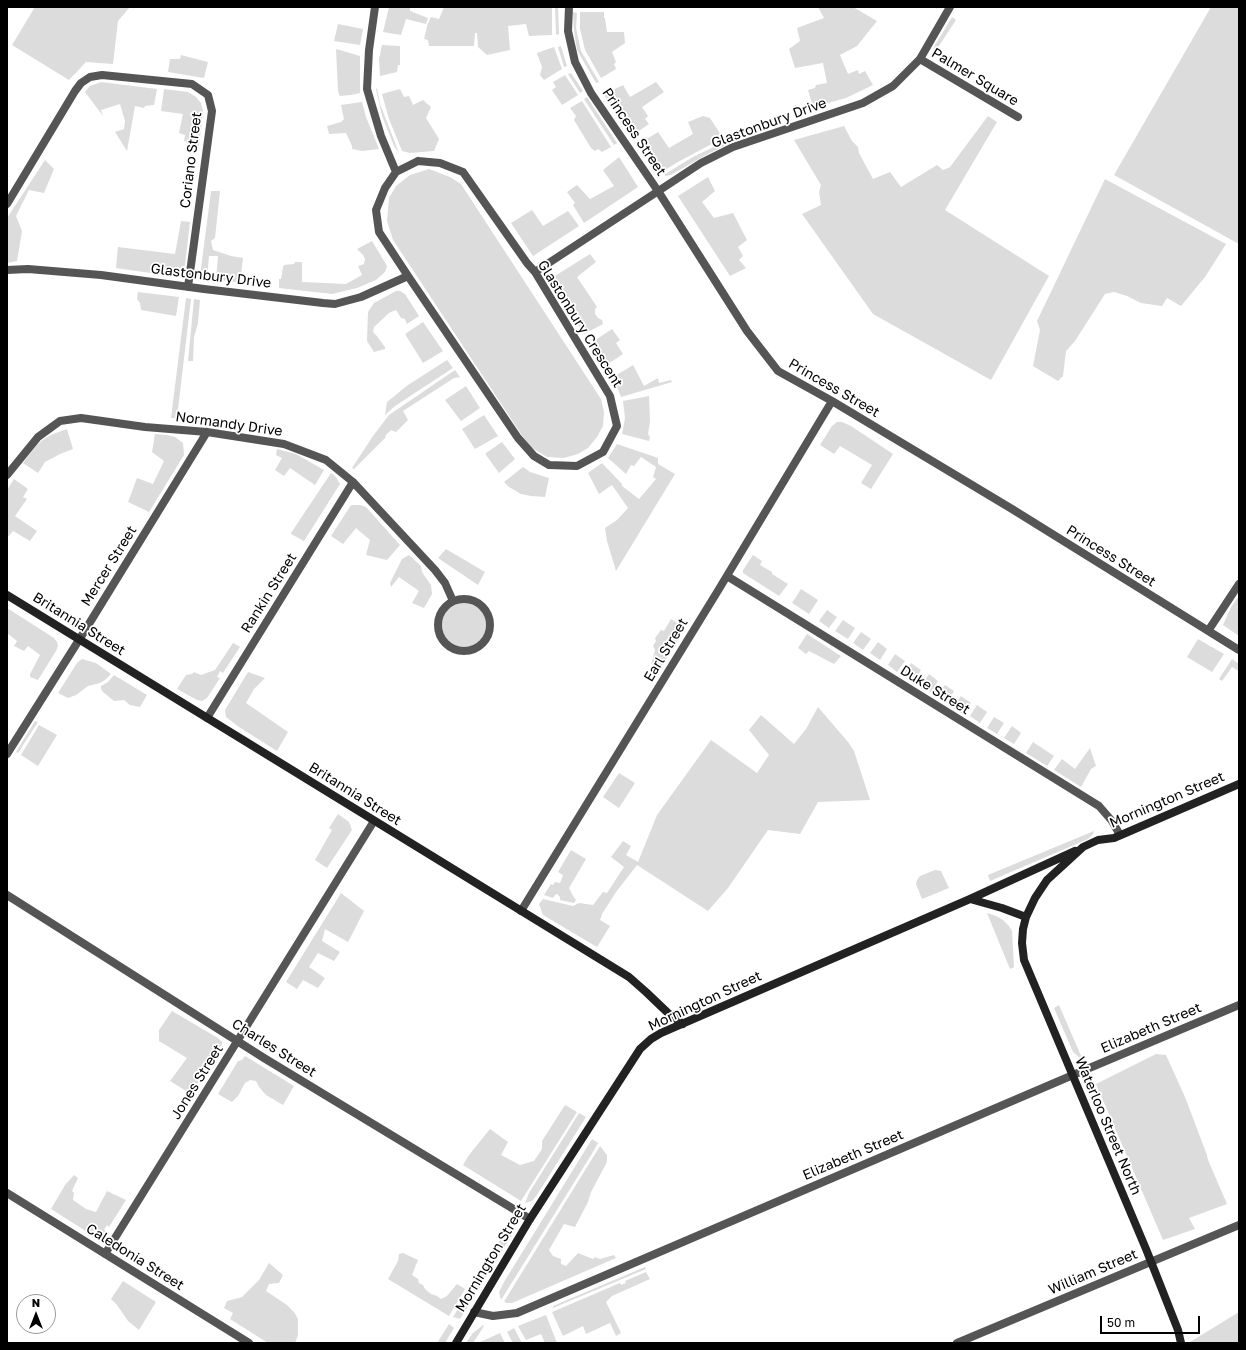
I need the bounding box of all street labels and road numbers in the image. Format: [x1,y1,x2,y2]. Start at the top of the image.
street label: Palmer Square [929,44,1021,110]
street label: Princess Street [598,85,670,179]
street label: Glastonbury Drive [709,94,829,152]
street label: Coriano Street [177,111,205,209]
street label: Glastonbury Crescent [534,257,626,391]
street label: Glastonbury Drive [150,260,272,292]
street label: Princess Street [785,355,883,421]
street label: Normandy Drive [174,408,284,440]
street label: Princess Street [1063,522,1159,590]
street label: Mercer Street [78,523,140,609]
street label: Rankin Street [238,550,300,636]
street label: Britannia Street [30,589,128,659]
street label: Earl Street [640,615,692,685]
street label: Duke Street [897,662,973,718]
street label: Britannia Street [306,759,404,829]
street label: Mornington Street [1107,768,1227,832]
street label: Mornington Street [646,967,764,1035]
street label: Elizabeth Street [1098,999,1204,1057]
street label: Charles Street [229,1015,319,1081]
street label: Jones Street [167,1041,227,1123]
street label: Waterloo Street North [1071,1054,1145,1198]
street label: Elizabeth Street [800,1126,906,1184]
street label: Mornington Street [452,1201,530,1315]
street label: Caledonia Street [83,1220,187,1294]
street label: William Street [1046,1246,1140,1298]

